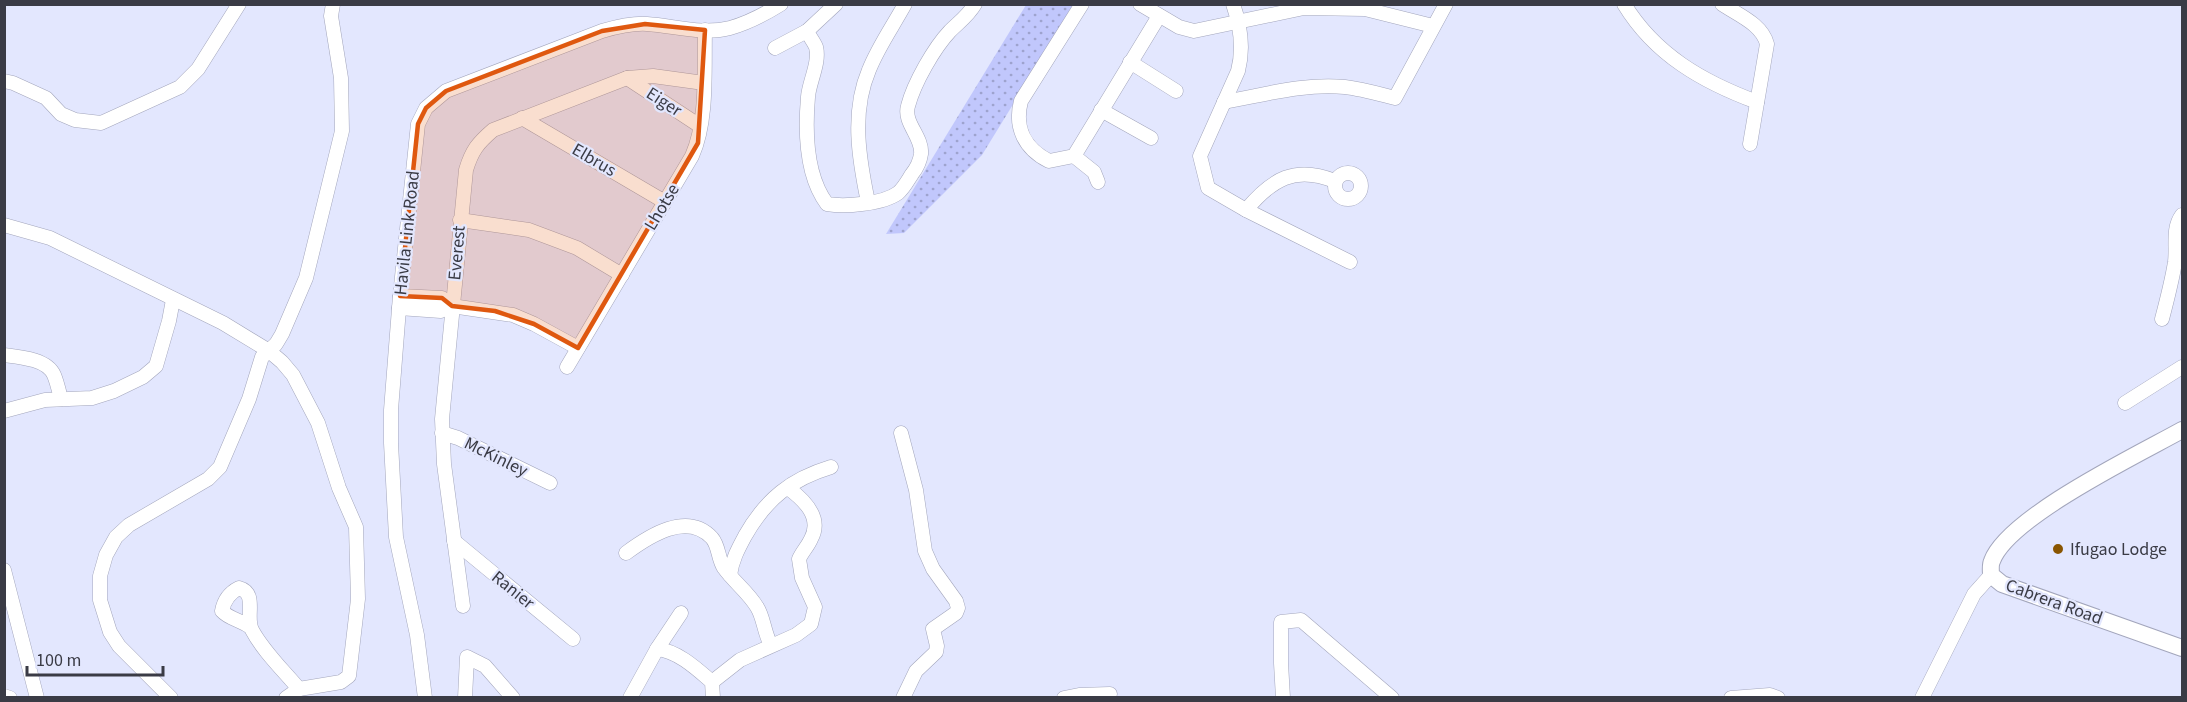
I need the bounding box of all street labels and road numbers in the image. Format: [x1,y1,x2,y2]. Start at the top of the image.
street label: Eiger [641,81,687,123]
street label: Elbrus [567,137,621,183]
street label: Havila Link Road [388,169,426,297]
street label: Lhotse [638,179,686,235]
street label: Everest [442,225,472,281]
street label: McKinley [460,431,533,483]
street label: Ranier [486,565,540,616]
street label: Cabrera Road [2002,573,2106,631]

